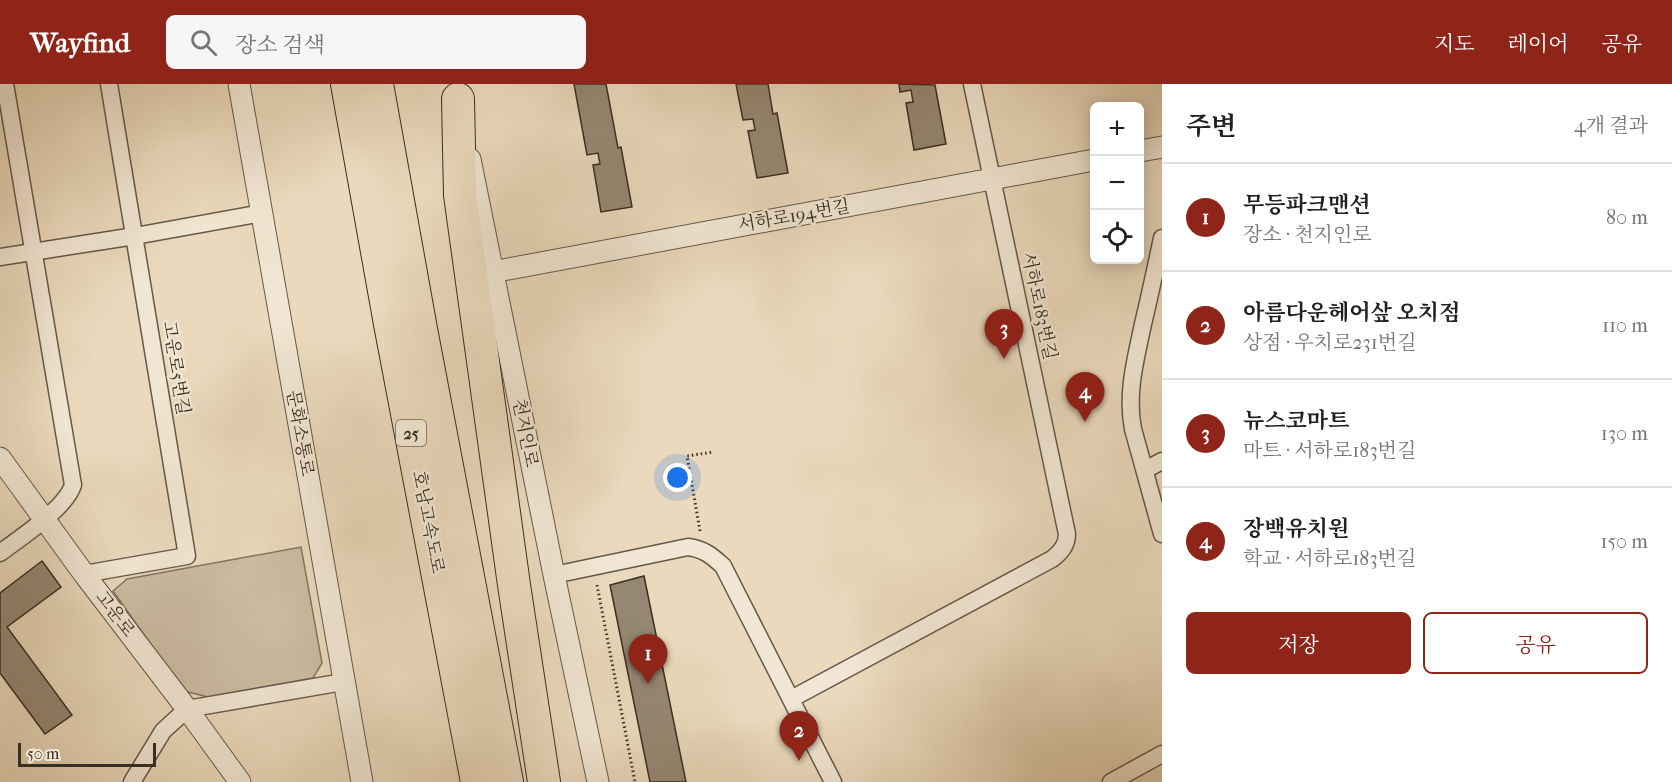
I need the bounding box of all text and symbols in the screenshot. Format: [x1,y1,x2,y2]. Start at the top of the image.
search box [166,15,586,69]
text: Wayfind [30,26,130,59]
icon: search [187,26,220,59]
text: 장소 검색 [235,32,325,58]
text: 지도 [1434,32,1475,56]
text: 레이어 [1508,32,1568,56]
text: 공유 [1601,32,1642,56]
map controls [1090,102,1144,264]
button: + [1090,102,1144,156]
text: 주변 [1186,111,1236,142]
text: 4개 결과 [1574,114,1648,137]
button: − [1090,156,1144,210]
text: 무등파크맨션 [1243,192,1371,218]
street label: 서하로194번길 [736,196,852,236]
text: 1 [1202,206,1209,229]
text: 80 m [1606,206,1648,229]
button: locate [1090,210,1144,264]
text: 장소 · 천지인로 [1243,223,1372,246]
street label: 서하로183번길 [1017,250,1061,362]
text: 아름다운헤어샆 오치점 [1243,300,1460,326]
pin: 3 [984,310,1024,359]
text: 2 [1200,314,1211,337]
text: 110 m [1602,314,1648,337]
street label: 고운로5번길 [158,320,194,416]
text: 상점 · 우치로231번길 [1243,331,1416,354]
pin: 4 [1066,372,1104,422]
street label: 문화소통로 [282,388,318,478]
street label: 천지인로 [508,397,542,469]
text: 뉴스코마트 [1243,408,1349,434]
road number: 25 [396,420,426,446]
text: 3 [1201,422,1210,445]
text: 130 m [1601,422,1648,445]
text: 마트 · 서하로183번길 [1243,439,1416,462]
your location [663,463,692,492]
street label: 호남고속도로 [408,469,448,575]
text: 장백유치원 [1243,516,1349,542]
text: 4 [1200,530,1211,553]
text: 150 m [1600,530,1648,553]
text: 학교 · 서하로183번길 [1243,547,1416,570]
street label: 고운로 [91,587,139,641]
button: 저장 [1186,612,1411,674]
button: 공유 [1423,612,1648,674]
pin: 1 [628,634,668,684]
pin: 2 [780,712,818,761]
scale bar [18,740,156,768]
text: 50 m [27,744,59,763]

